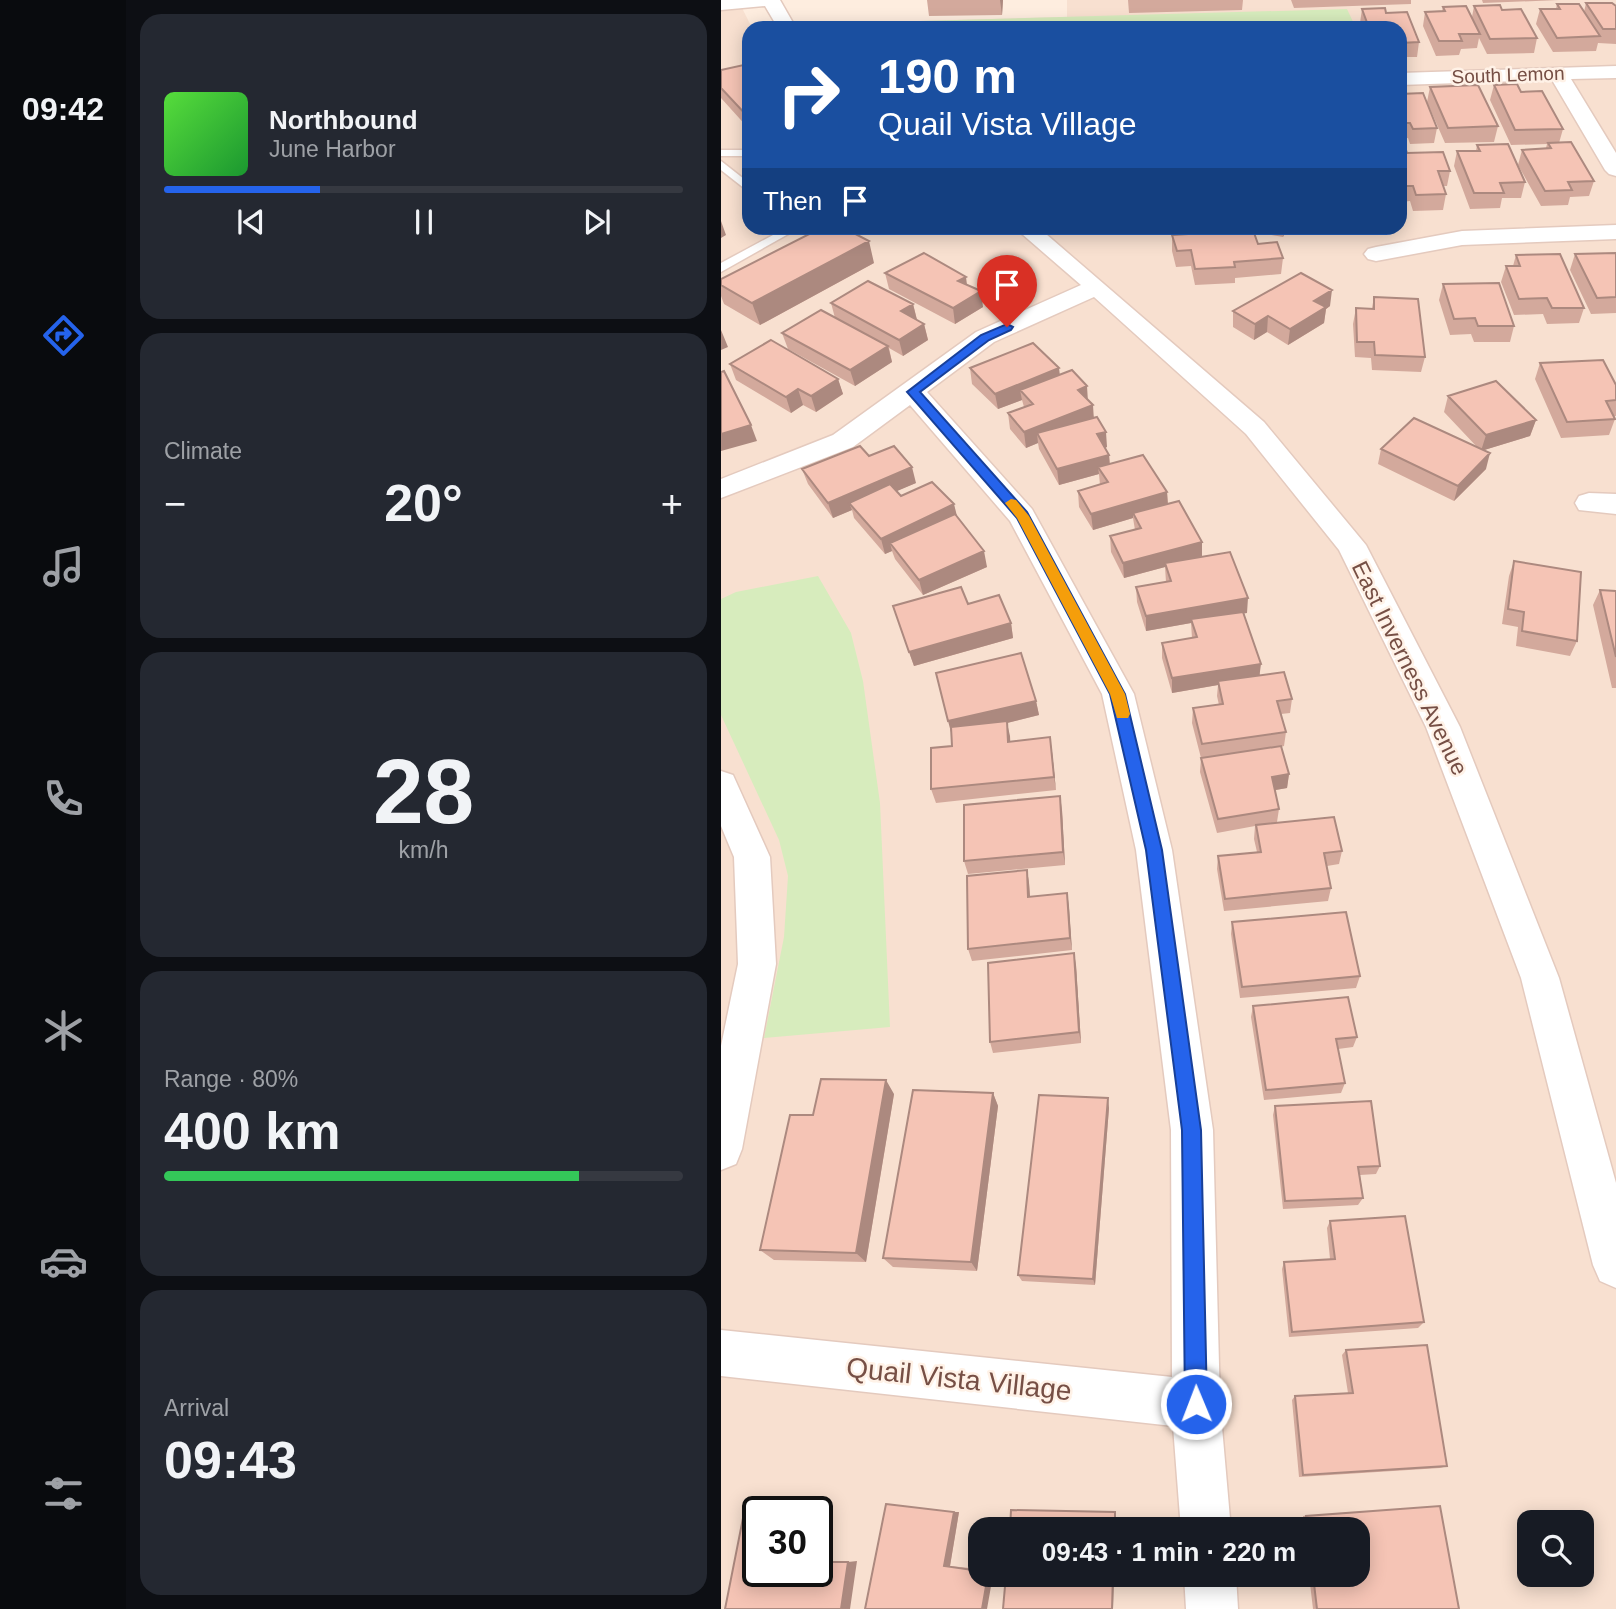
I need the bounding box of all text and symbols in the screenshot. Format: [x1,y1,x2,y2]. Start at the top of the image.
icon: right [763,49,854,140]
text: 190 m [878,49,1017,103]
street label: South Lemon [1451,63,1565,87]
text: 09:42 [22,91,104,127]
text: Northbound [269,105,418,135]
text: Quail Vista Village [878,106,1137,142]
text: June Harbor [269,136,396,162]
icon: arrive [836,182,874,220]
text: Then [763,186,822,216]
icon: previous [232,203,270,241]
icon: pause [405,203,443,241]
icon: next [578,203,616,241]
pin [977,255,1037,327]
icon: arrive [988,266,1026,304]
icon: directions [39,311,88,360]
text: Climate [164,438,242,464]
text: 20° [384,474,463,532]
text: − [164,483,186,525]
text: + [661,483,683,525]
icon: music [39,542,88,591]
street label: East Inverness Avenue [1347,557,1473,779]
text: 28 [373,741,474,842]
icon: phone [39,774,88,823]
text: km/h [399,837,448,863]
icon: climate [39,1006,88,1055]
text: Range · 80% [164,1066,298,1092]
text: 400 km [164,1102,340,1160]
icon: car [39,1237,88,1286]
street label: Quail Vista Village [845,1352,1073,1406]
position arrow [1159,1367,1233,1441]
text: Arrival [164,1395,229,1421]
text: 09:43 [164,1431,297,1489]
icon: filters [39,1469,88,1518]
speed limit sign: 30 [742,1496,833,1587]
map controls [1517,1510,1594,1587]
button: search [1517,1510,1594,1587]
text: 09:43 · 1 min · 220 m [1042,1537,1296,1567]

